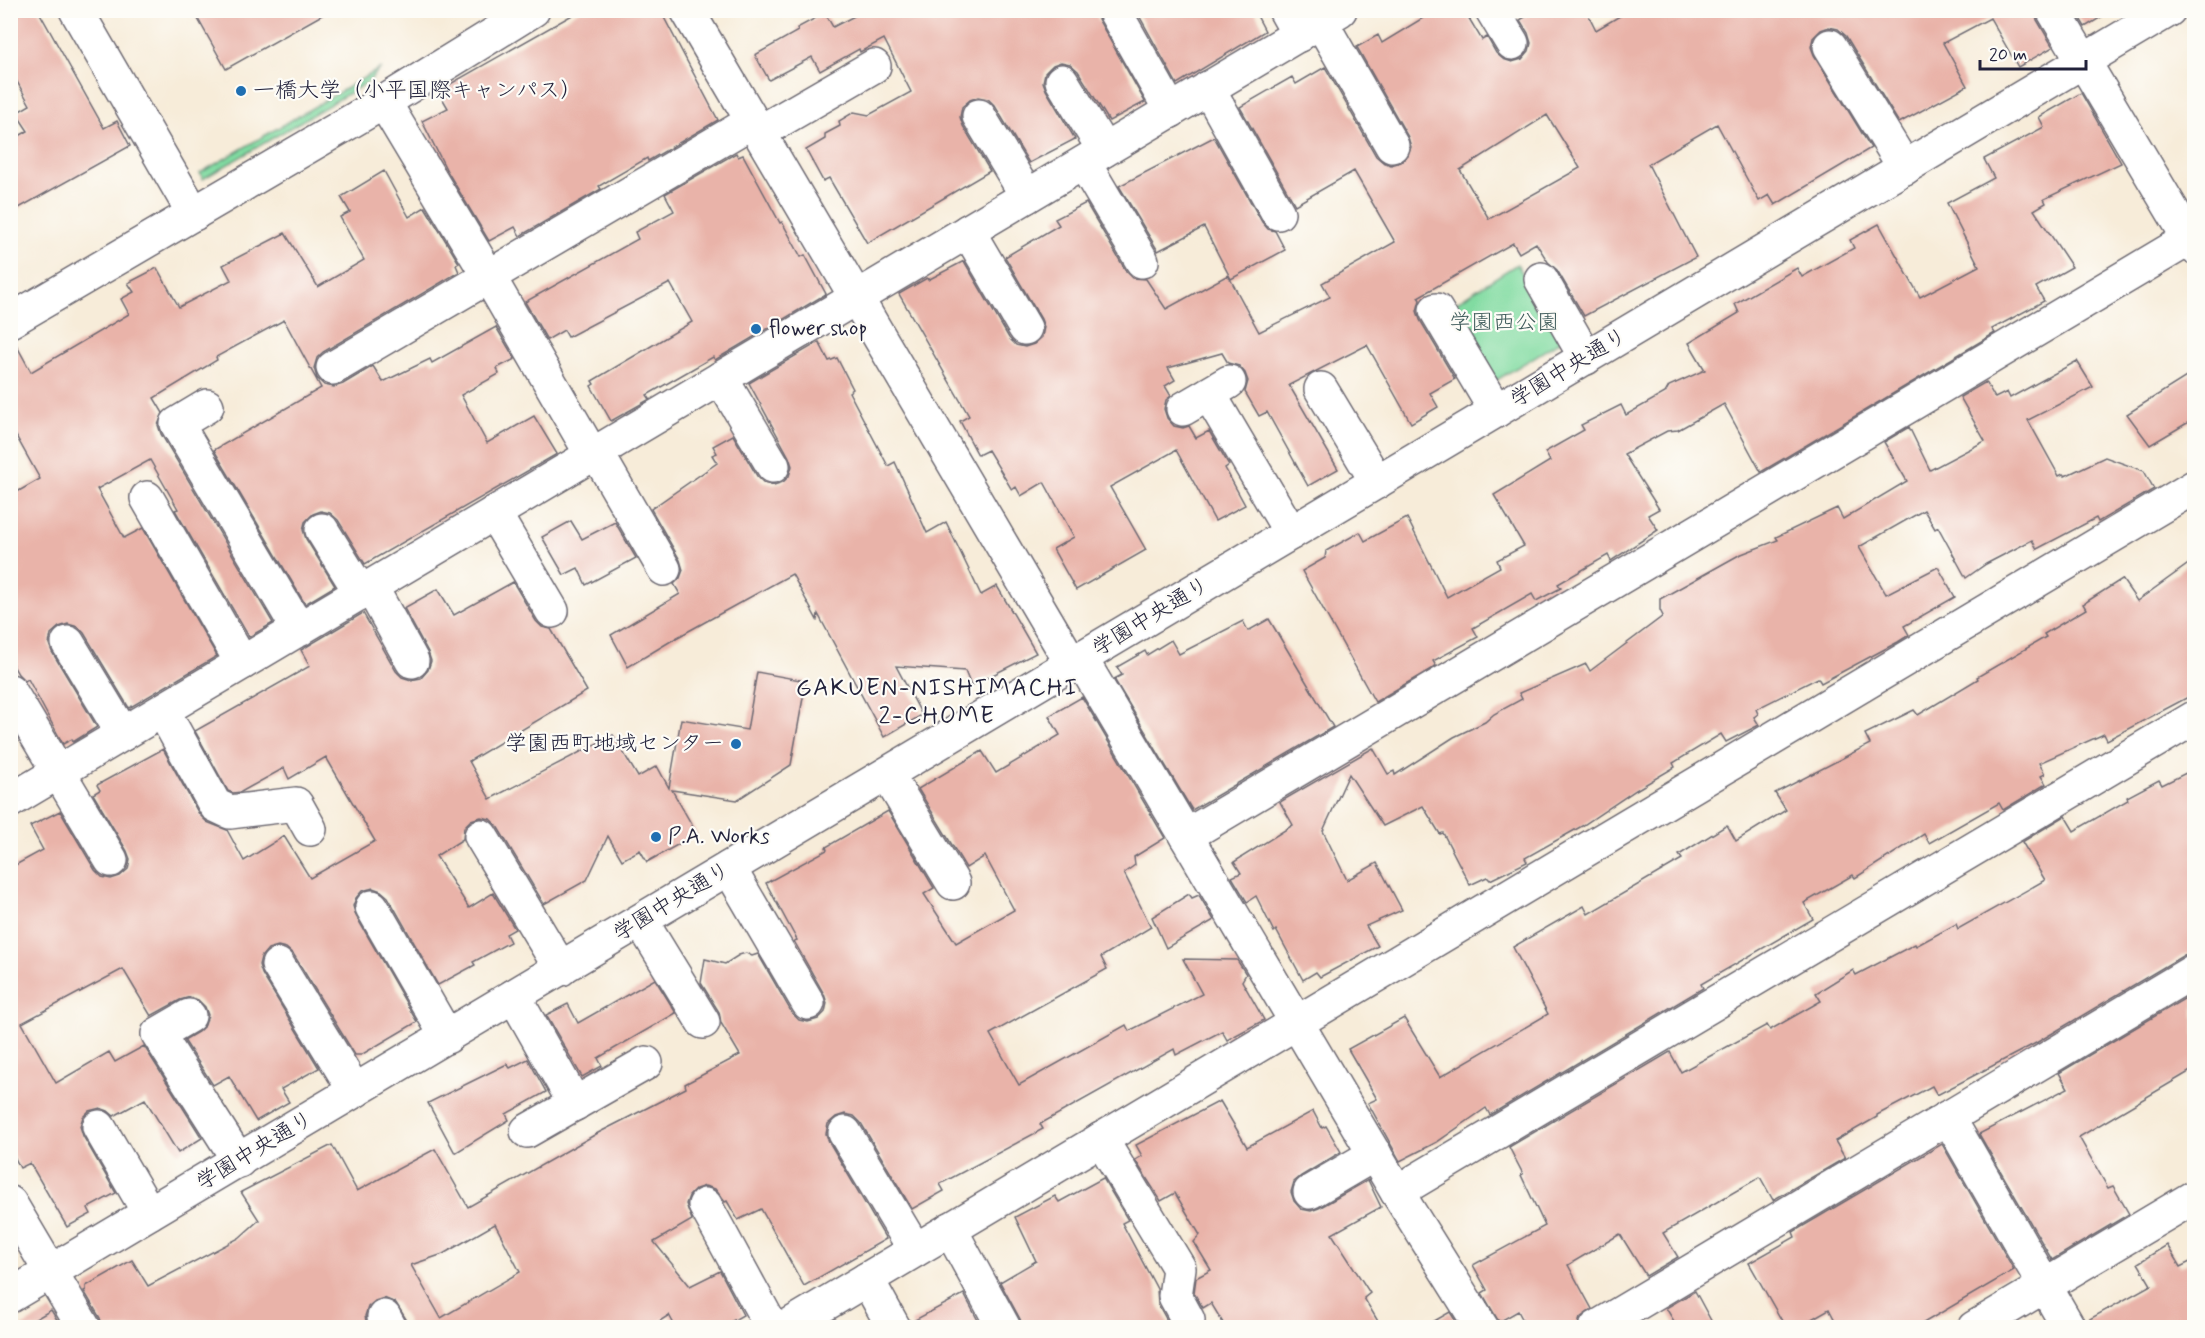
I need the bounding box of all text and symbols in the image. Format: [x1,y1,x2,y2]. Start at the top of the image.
scale bar [1980,33,2086,71]
text: 20 m [1989,43,2027,67]
place label: 一橋大学（小平国際キャンパス） [253,77,582,105]
marker: 一橋大学（小平国際キャンパス） [234,84,248,98]
park label: 学園西公園 [1449,309,1559,337]
place label: flower shop [768,315,867,343]
marker: flower shop [749,322,763,336]
street label: 学園中央通り [1505,322,1633,414]
street label: 学園中央通り [1087,571,1215,663]
district label: GAKUEN-NISHIMACHI 2-CHOME [796,673,1078,732]
place label: 学園西町地域センター [505,730,724,758]
marker: 学園西町地域センター [729,737,743,751]
place label: P.A. Works [668,823,770,851]
marker: P.A. Works [649,830,663,844]
street label: 学園中央通り [608,856,736,948]
street label: 学園中央通り [191,1105,319,1197]

